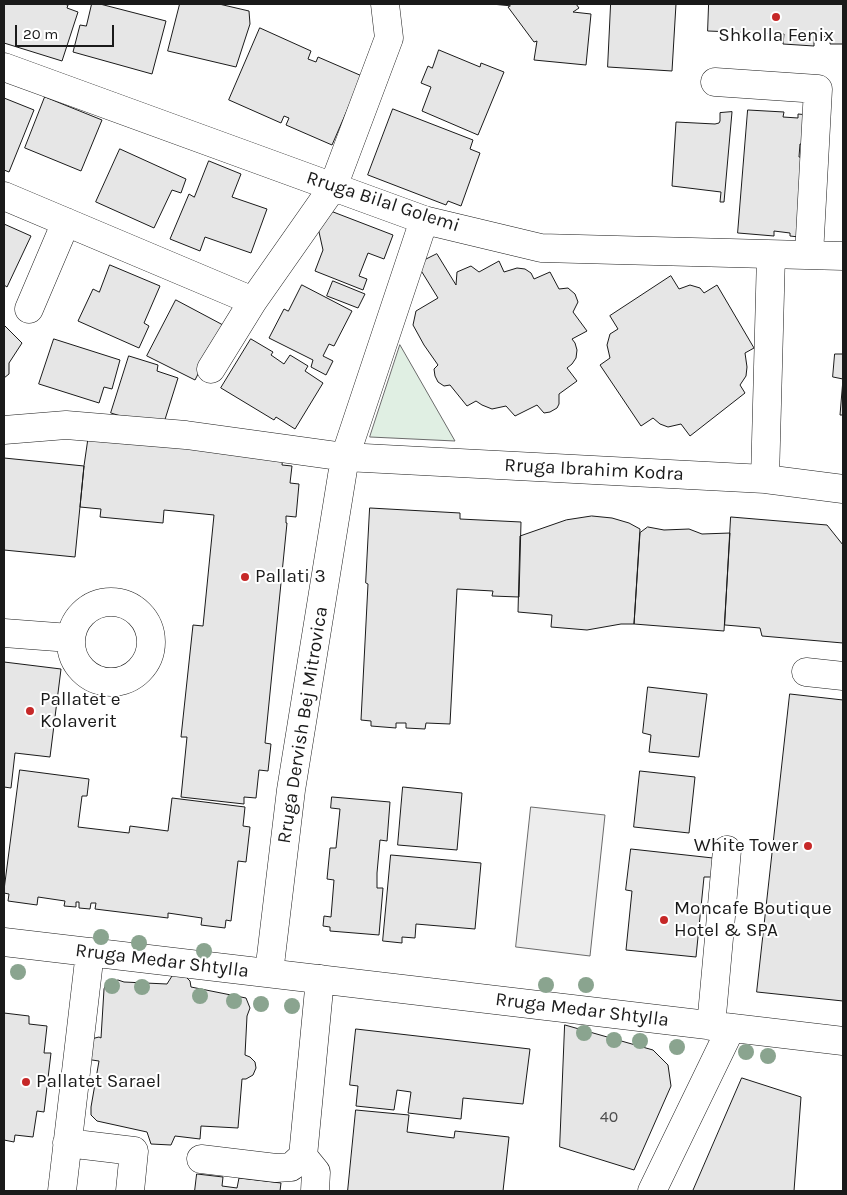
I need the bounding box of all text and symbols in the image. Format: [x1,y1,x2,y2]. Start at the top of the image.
marker: Shkolla Fenix [770,11,782,23]
scale bar [18,15,116,47]
text: 20 m [23,25,58,43]
place label: Shkolla Fenix [718,25,834,47]
street label: Rruga Bilal Golemi [303,166,463,238]
street label: Rruga Ibrahim Kodra [504,454,684,486]
place label: Pallati 3 [255,566,326,588]
marker: Pallati 3 [239,571,251,583]
street label: Rruga Dervish Bej Mitrovica [273,605,333,845]
place label: Pallatet e Kolaverit [40,689,120,733]
marker: Pallatet e Kolaverit [24,705,36,717]
place label: White Tower [694,835,798,857]
marker: White Tower [802,840,814,852]
place label: Moncafe Boutique Hotel & SPA [674,898,832,942]
marker: Moncafe Boutique Hotel & SPA [658,914,670,926]
street label: Rruga Medar Shtylla [74,939,250,983]
street label: Rruga Medar Shtylla [494,988,670,1032]
place label: Pallatet Sarael [36,1071,161,1093]
marker: Pallatet Sarael [20,1076,32,1088]
house number: 40 [600,1107,618,1127]

